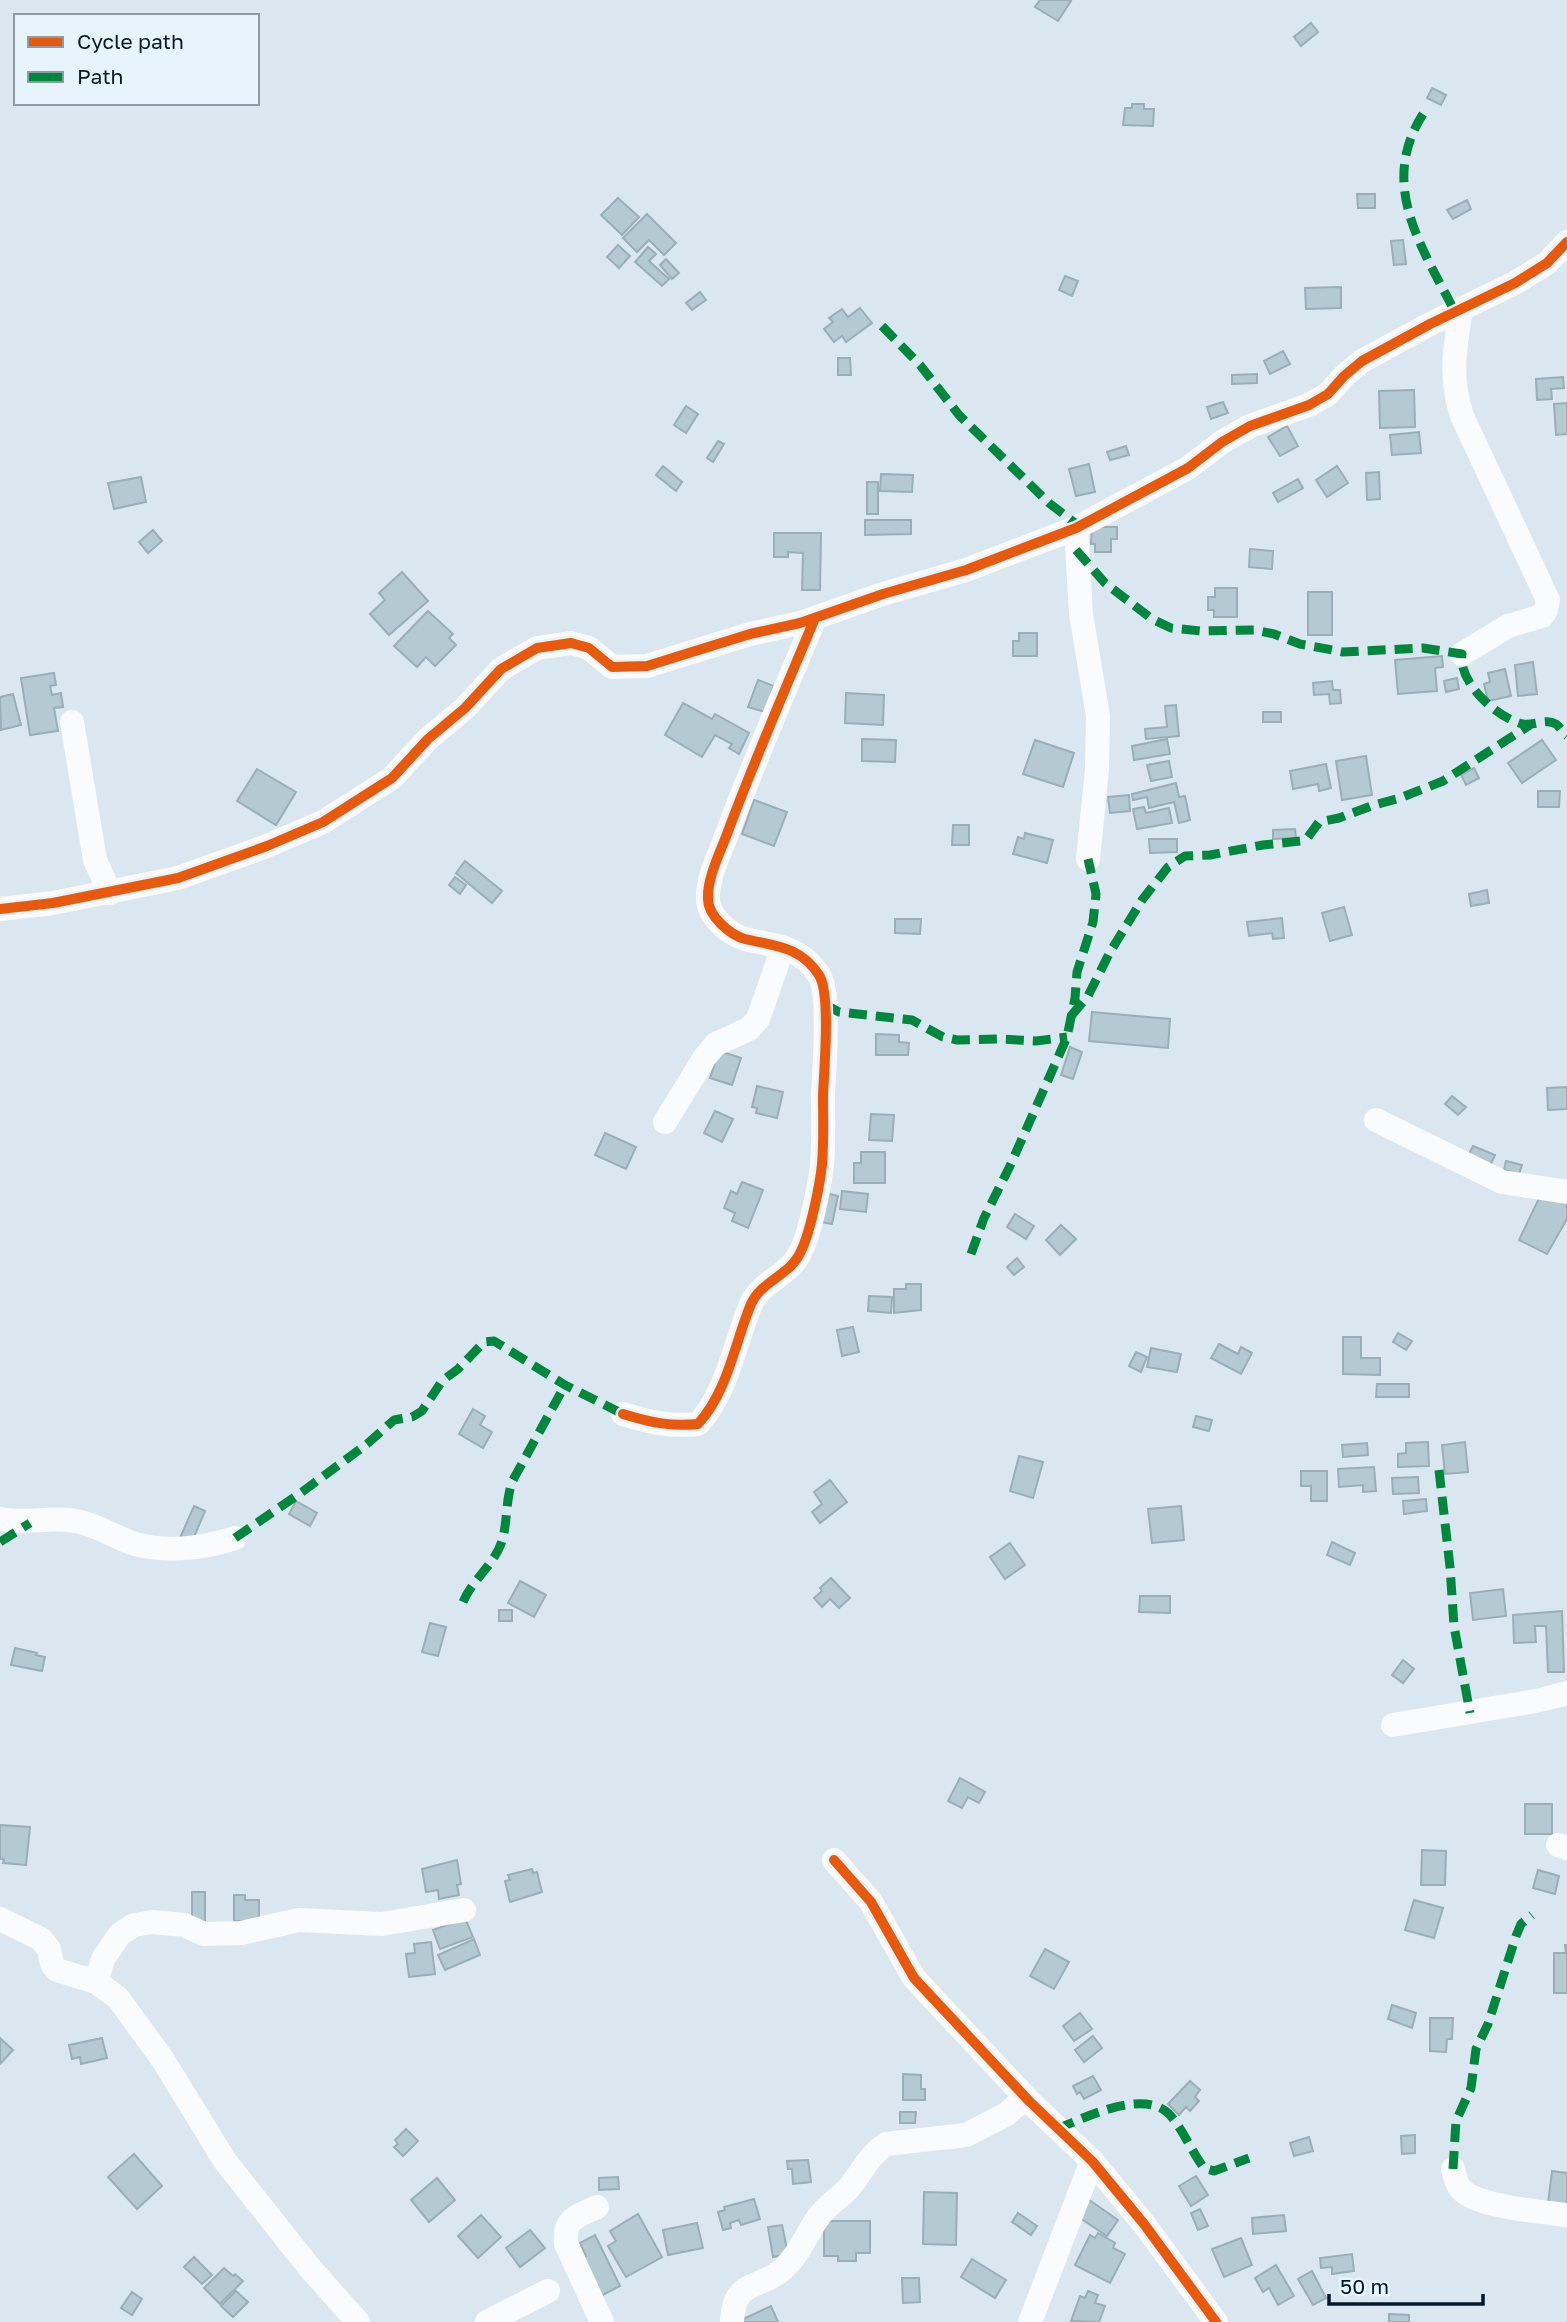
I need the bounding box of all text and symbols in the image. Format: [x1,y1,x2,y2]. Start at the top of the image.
legend [14,14,259,105]
text: Cycle path [77,28,184,54]
text: Path [77,63,124,89]
scale bar [1329,2262,1483,2306]
text: 50 m [1340,2273,1389,2299]

